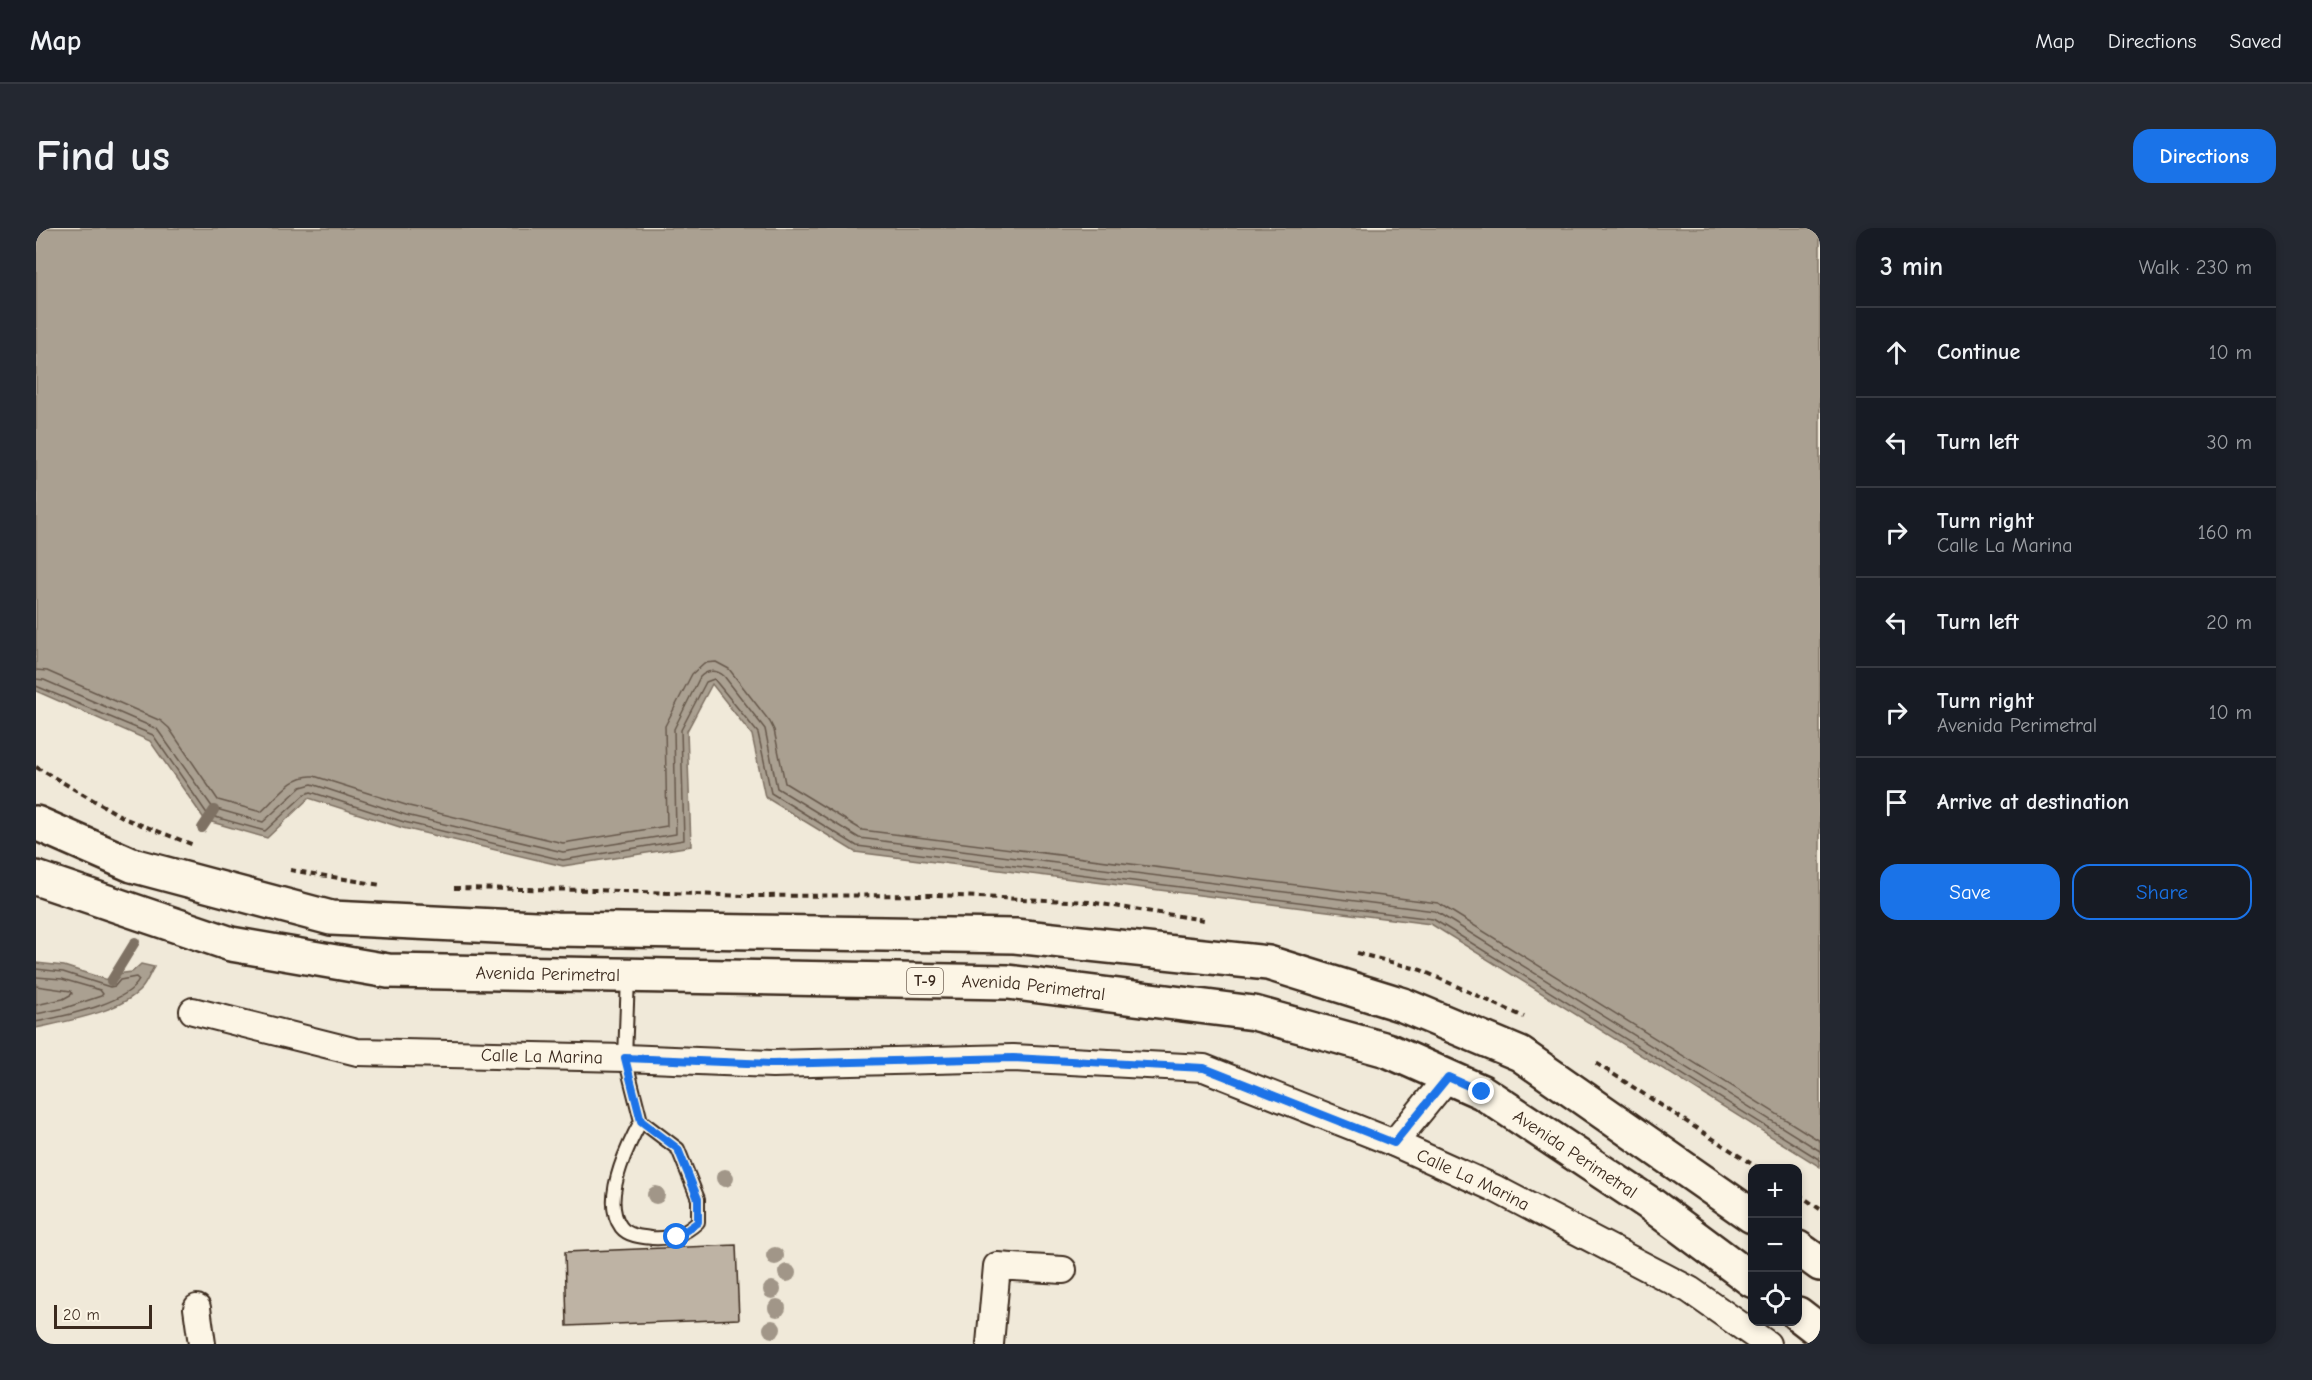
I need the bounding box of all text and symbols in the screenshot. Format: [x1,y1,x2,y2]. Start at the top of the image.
text: Map [30,25,81,57]
text: Map [2035,29,2075,53]
text: Directions [2108,29,2197,53]
text: Saved [2230,29,2282,53]
button: Directions [2133,129,2276,183]
text: Find us [36,132,170,181]
text: 3 min [1880,252,1943,282]
text: Walk · 230 m [2139,256,2252,279]
icon: ahead [1880,336,1913,369]
text: Continue [1937,339,2020,365]
text: 10 m [2209,341,2252,364]
icon: left [1880,426,1913,459]
text: Turn left [1937,429,2019,455]
text: 30 m [2206,431,2252,454]
text: Turn right [1937,508,2034,534]
icon: right [1880,516,1913,549]
text: 160 m [2198,521,2252,544]
text: Calle La Marina [1937,534,2073,557]
icon: left [1880,606,1913,639]
text: Turn left [1937,609,2019,635]
text: 20 m [2206,611,2252,634]
text: Turn right [1937,688,2034,714]
icon: right [1880,696,1913,729]
text: 10 m [2209,701,2252,724]
text: Avenida Perimetral [1937,714,2097,737]
icon: arrive [1880,786,1913,819]
text: Arrive at destination [1937,789,2129,815]
button: Save [1880,864,2060,920]
button: Share [2072,864,2252,920]
street label: Avenida Perimetral [475,962,620,986]
road number: T-9 [907,968,943,994]
street label: Avenida Perimetral [961,971,1106,1005]
street label: Calle La Marina [481,1044,603,1068]
route end [1468,1078,1494,1104]
street label: Avenida Perimetral [1509,1105,1641,1203]
street label: Calle La Marina [1413,1144,1533,1215]
map controls [1748,1164,1802,1326]
button: + [1748,1164,1802,1218]
button: − [1748,1218,1802,1272]
route start [663,1223,689,1249]
button: locate [1748,1272,1802,1326]
scale bar [54,1302,152,1330]
text: 20 m [63,1306,100,1324]

